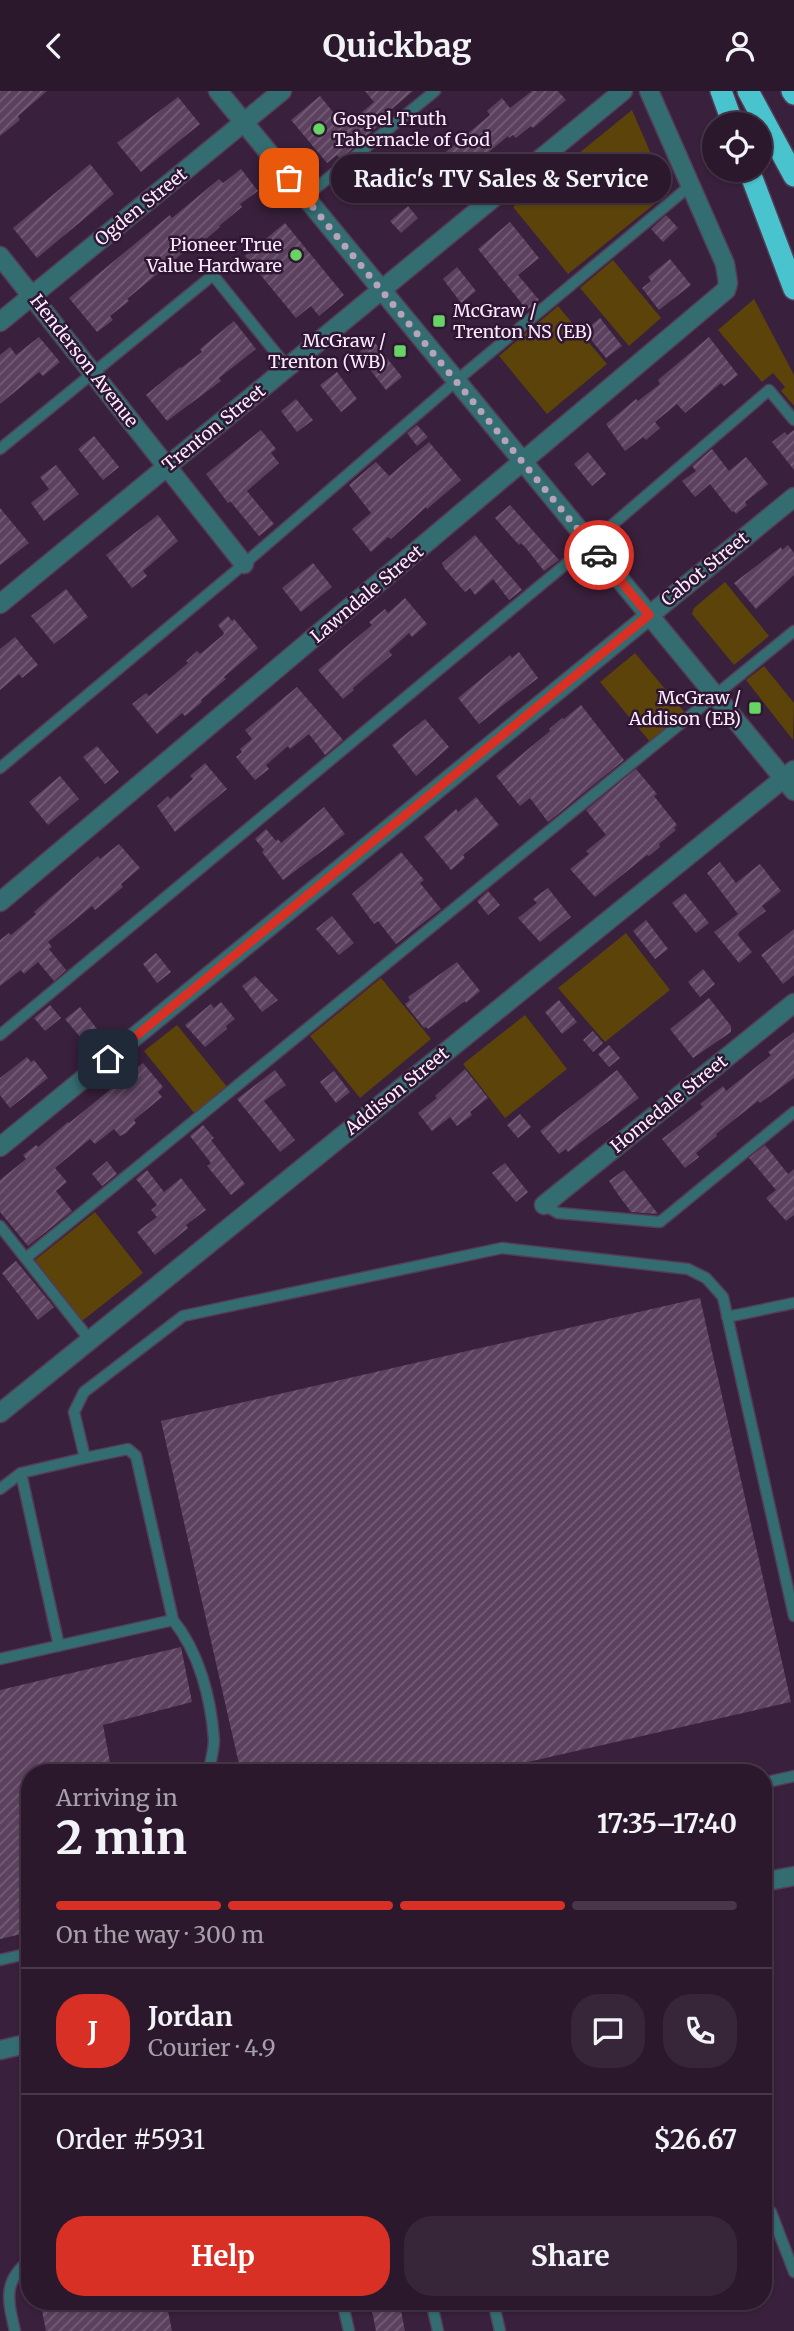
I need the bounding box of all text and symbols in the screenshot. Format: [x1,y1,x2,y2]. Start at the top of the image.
text: Quickbag [322,26,472,66]
icon: back [35,27,73,65]
icon: person [721,27,759,65]
place label: Gospel Truth Tabernacle of God [333,107,490,151]
map controls [702,112,772,182]
button: locate [702,112,772,182]
marker: Gospel Truth Tabernacle of God [311,121,327,137]
pin [259,148,319,208]
callout: Radic's TV Sales & Service [331,153,670,203]
icon: bag [270,159,308,197]
street label: Ogden Street [90,163,191,251]
text: Radic's TV Sales & Service [353,164,649,193]
place label: Pioneer True Value Hardware [146,233,282,277]
marker: Pioneer True Value Hardware [288,247,304,263]
street label: Henderson Avenue [25,290,143,432]
place label: McGraw / Trenton NS (EB) [453,299,592,343]
marker: McGraw / Trenton NS (EB) [431,313,447,329]
place label: McGraw / Trenton (WB) [268,329,386,373]
marker: McGraw / Trenton (WB) [392,343,408,359]
street label: Trenton Street [158,379,270,476]
courier [564,520,634,590]
street label: Cabot Street [656,526,753,611]
icon: car [580,536,618,574]
street label: Lawndale Street [306,540,428,648]
place label: McGraw / Addison (EB) [628,686,741,730]
marker: McGraw / Addison (EB) [747,700,763,716]
pin [78,1029,138,1089]
icon: home [89,1040,127,1078]
street label: Addison Street [339,1042,453,1140]
street label: Homedale Street [606,1049,732,1158]
text: Arriving in [56,1783,178,1812]
text: 17:35–17:40 [597,1807,737,1840]
text: 2 min [56,1809,187,1867]
text: On the way · 300 m [56,1920,264,1949]
button: chat [571,1994,645,2068]
button: phone [663,1994,737,2068]
text: Jordan [148,2000,233,2033]
text: J [88,2015,98,2048]
text: Courier · 4.9 [148,2033,276,2062]
text: Order #5931 [56,2123,205,2156]
text: $26.67 [654,2123,737,2156]
button: Help [56,2216,390,2296]
button: Share [404,2216,737,2296]

